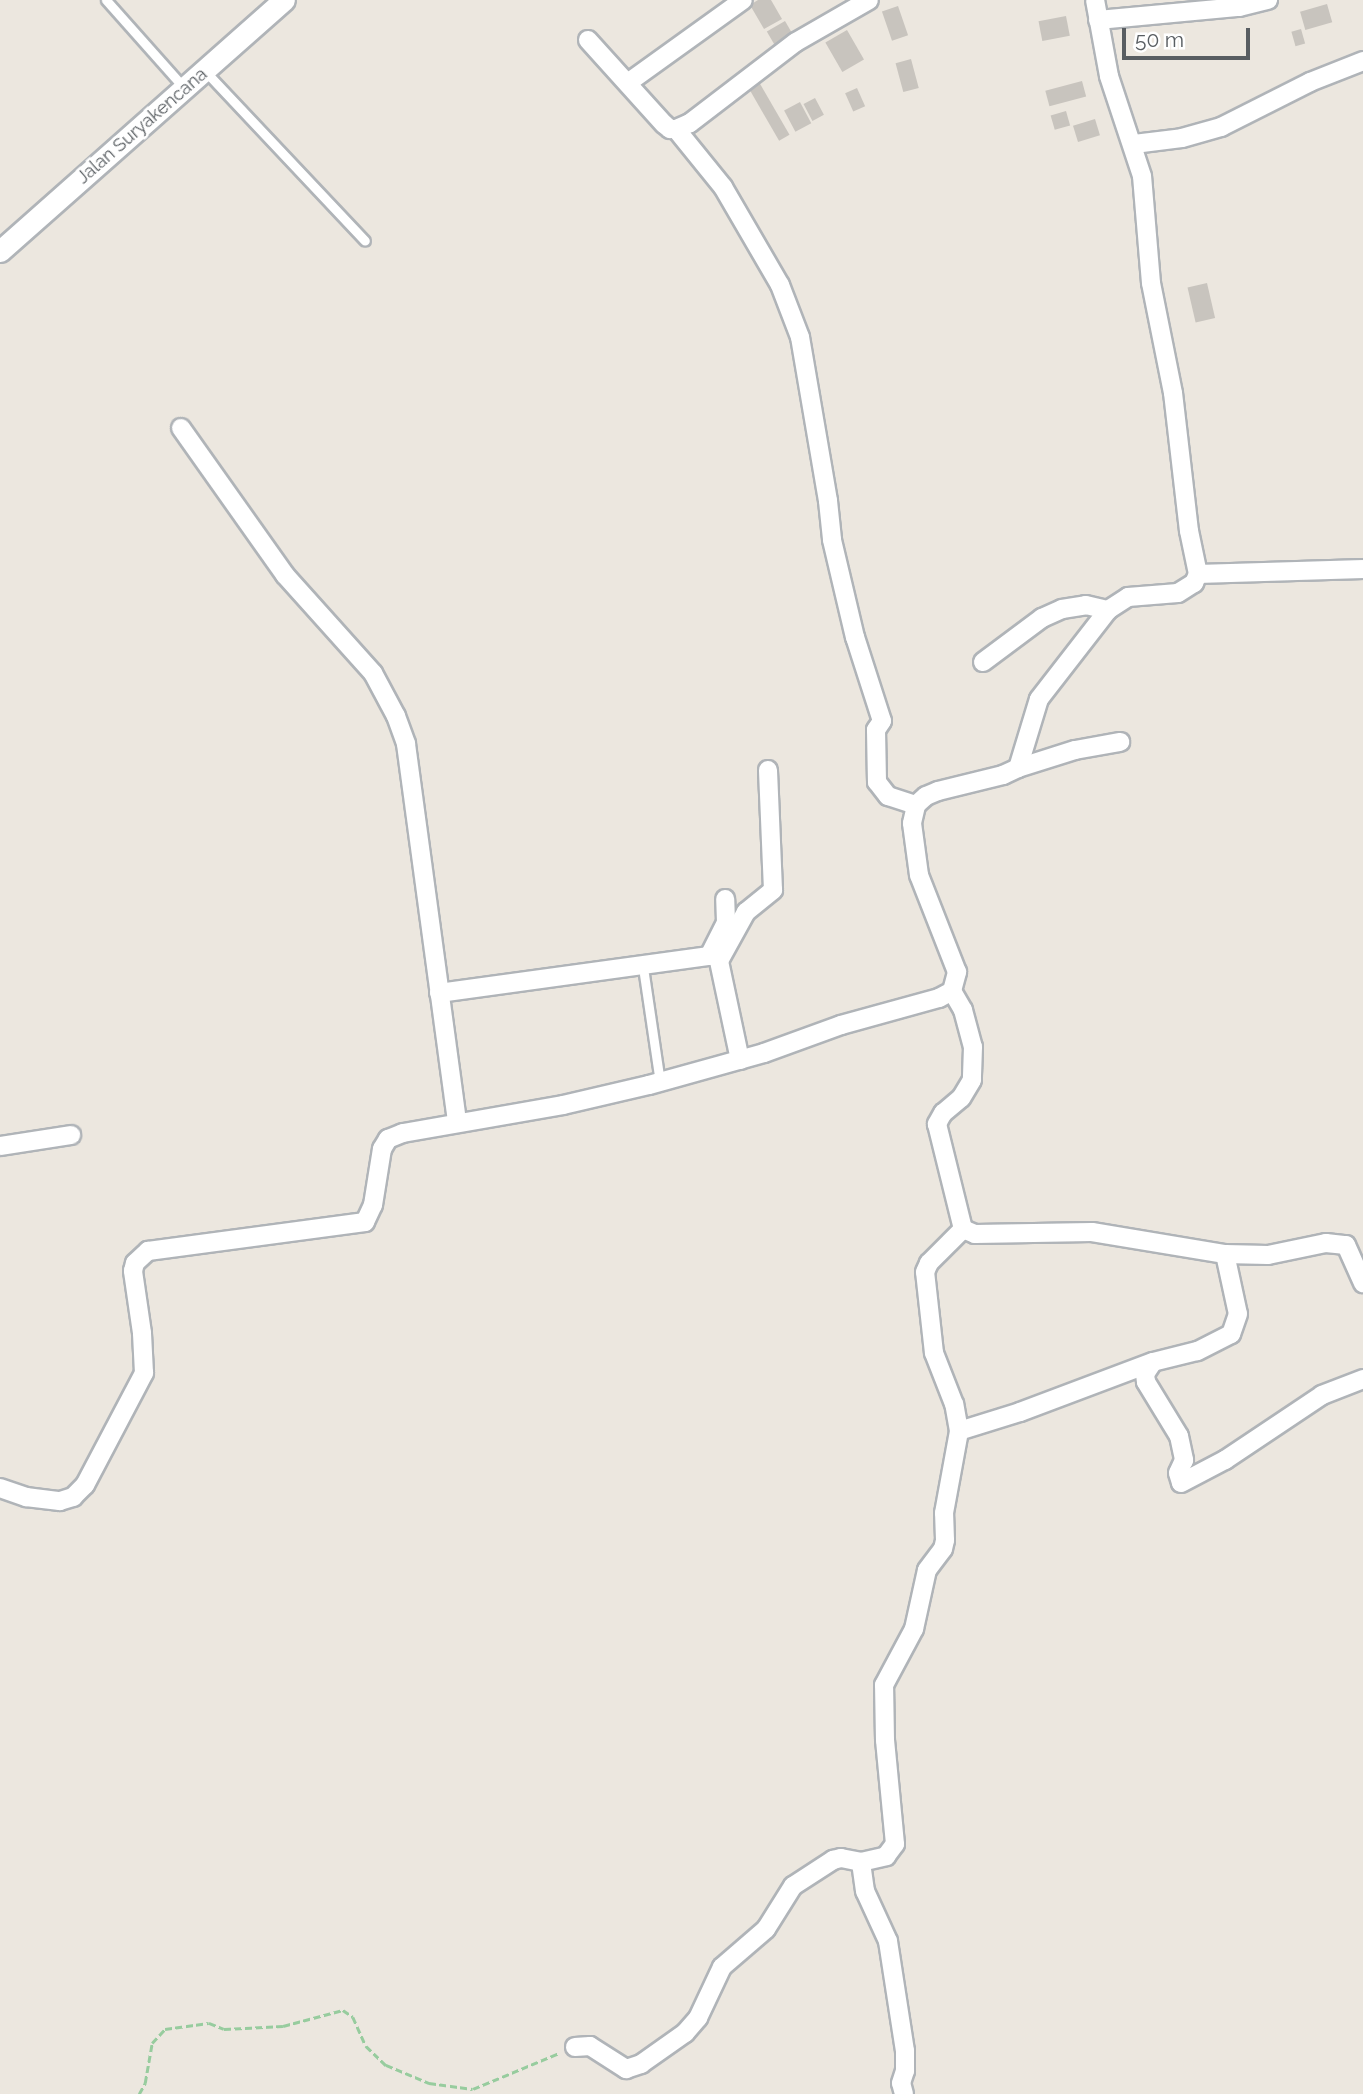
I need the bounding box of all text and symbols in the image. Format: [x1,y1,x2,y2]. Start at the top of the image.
scale bar [1125,14,1253,58]
text: 50 m [1135,27,1184,52]
street label: Jalan Suryakencana [72,64,212,188]

